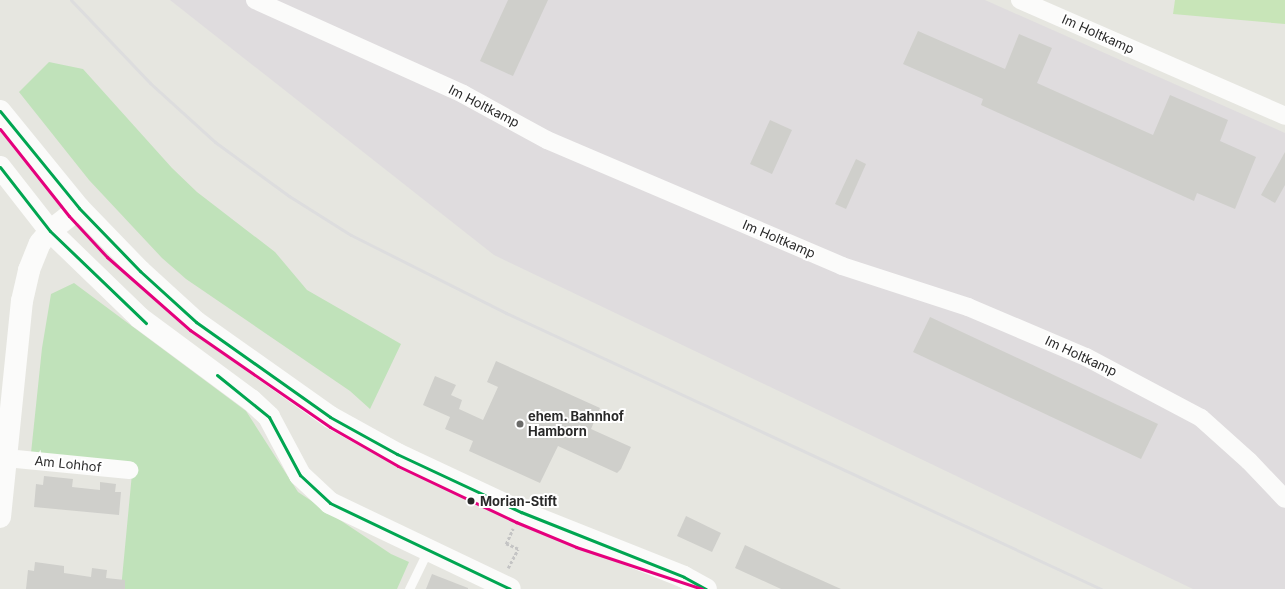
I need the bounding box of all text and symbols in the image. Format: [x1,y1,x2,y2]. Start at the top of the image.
street label: Im Holtkamp [1059,11,1137,57]
street label: Im Holtkamp [446,81,522,131]
street label: Im Holtkamp [740,217,818,261]
street label: Im Holtkamp [1043,333,1119,379]
place label: ehem. Bahnhof Hamborn [528,409,624,440]
marker: ehem. Bahnhof Hamborn [515,419,525,429]
street label: Am Lohhof [34,453,102,475]
place label: Morian-Stift [480,493,557,509]
marker: Morian-Stift [465,495,477,507]

